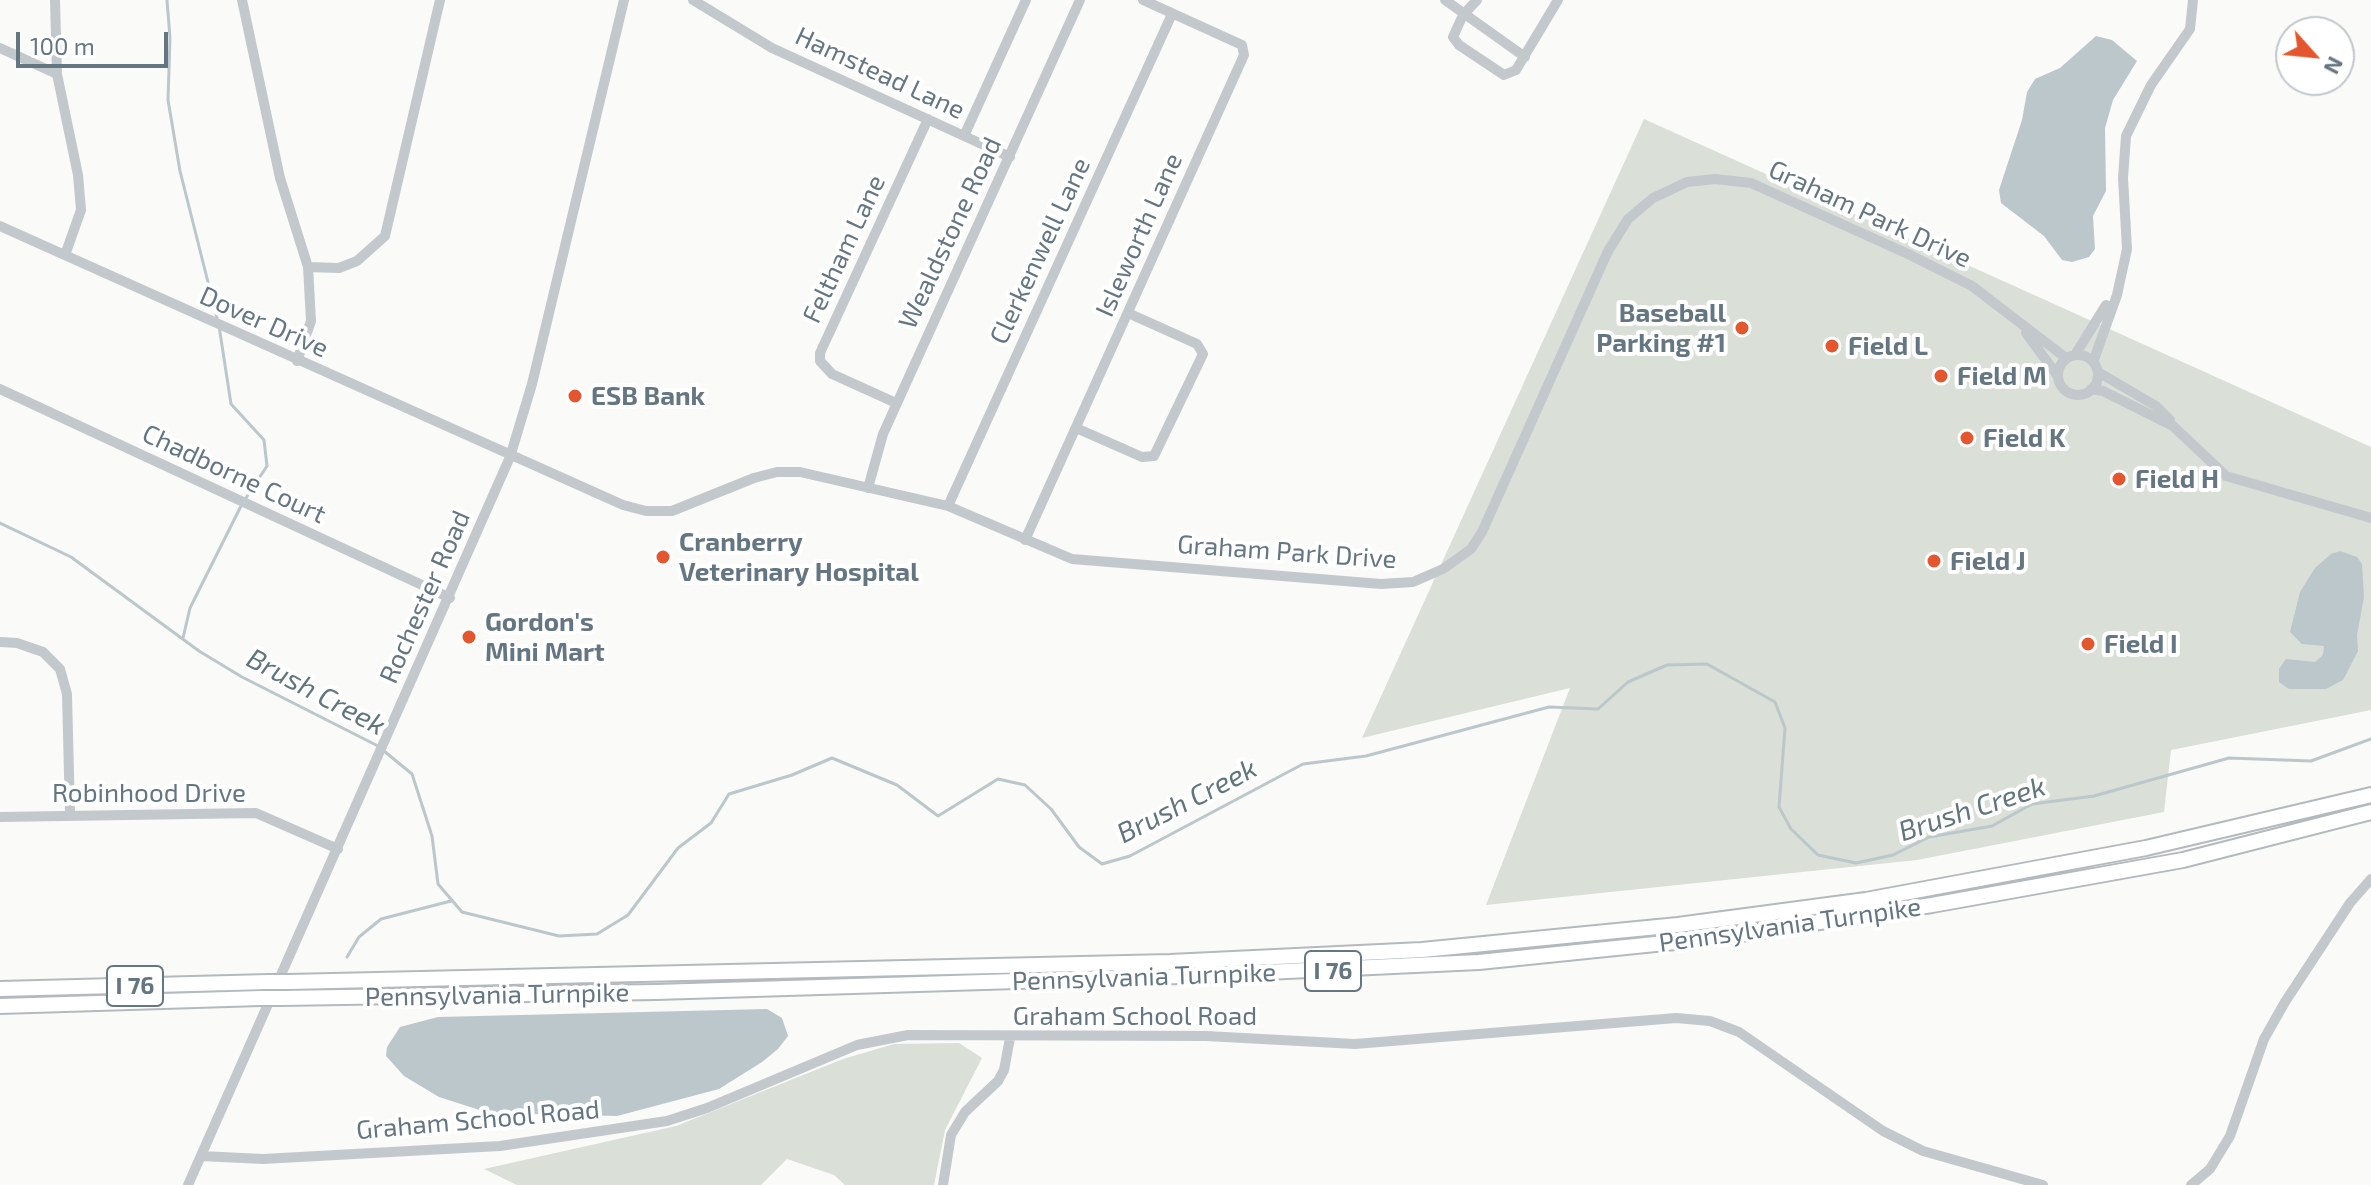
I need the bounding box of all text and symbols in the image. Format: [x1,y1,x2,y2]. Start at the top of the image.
scale bar [20,16,172,66]
north arrow [2275,16,2355,96]
street label: Hamstead Lane [790,20,970,126]
text: 100 m [30,31,95,60]
text: N [2319,53,2350,79]
street label: Wealdstone Road [892,132,1008,334]
street label: Isleworth Lane [1089,148,1189,322]
street label: Clerkenwell Lane [983,153,1097,349]
street label: Graham Park Drive [1764,153,1976,275]
street label: Feltham Lane [796,170,892,328]
street label: Dover Drive [195,280,333,364]
place label: Baseball Parking #1 [1596,297,1726,358]
marker: Baseball Parking #1 [1733,319,1751,337]
place label: Field L [1848,330,1928,362]
marker: Field L [1823,337,1841,355]
place label: Field M [1957,360,2047,392]
marker: Field M [1932,367,1950,385]
place label: ESB Bank [591,380,705,412]
marker: ESB Bank [566,387,584,405]
street label: Chadborne Court [137,418,331,530]
place label: Field K [1983,422,2065,454]
marker: Field K [1958,429,1976,447]
place label: Field H [2135,463,2219,495]
marker: Field H [2110,470,2128,488]
street label: Rochester Road [373,506,477,688]
place label: Cranberry Veterinary Hospital [679,526,919,588]
street label: Graham Park Drive [1176,529,1398,575]
place label: Field J [1950,545,2026,577]
marker: Cranberry Veterinary Hospital [654,548,672,566]
marker: Field J [1925,552,1943,570]
place label: Gordon's Mini Mart [485,606,605,668]
marker: Gordon's Mini Mart [460,628,478,646]
place label: Field I [2104,628,2178,660]
marker: Field I [2079,635,2097,653]
water label: Brush Creek [241,641,391,743]
water label: Brush Creek [1112,751,1262,851]
water label: Brush Creek [1894,769,2050,849]
street label: Robinhood Drive [52,777,246,809]
street label: Pennsylvania Turnpike [1657,891,1923,959]
road number: I 76 [1305,951,1361,991]
street label: Pennsylvania Turnpike [1011,957,1277,997]
road number: I 76 [107,966,163,1006]
street label: Pennsylvania Turnpike [365,977,629,1013]
street label: Graham School Road [1013,1000,1257,1032]
street label: Graham School Road [355,1094,601,1146]

